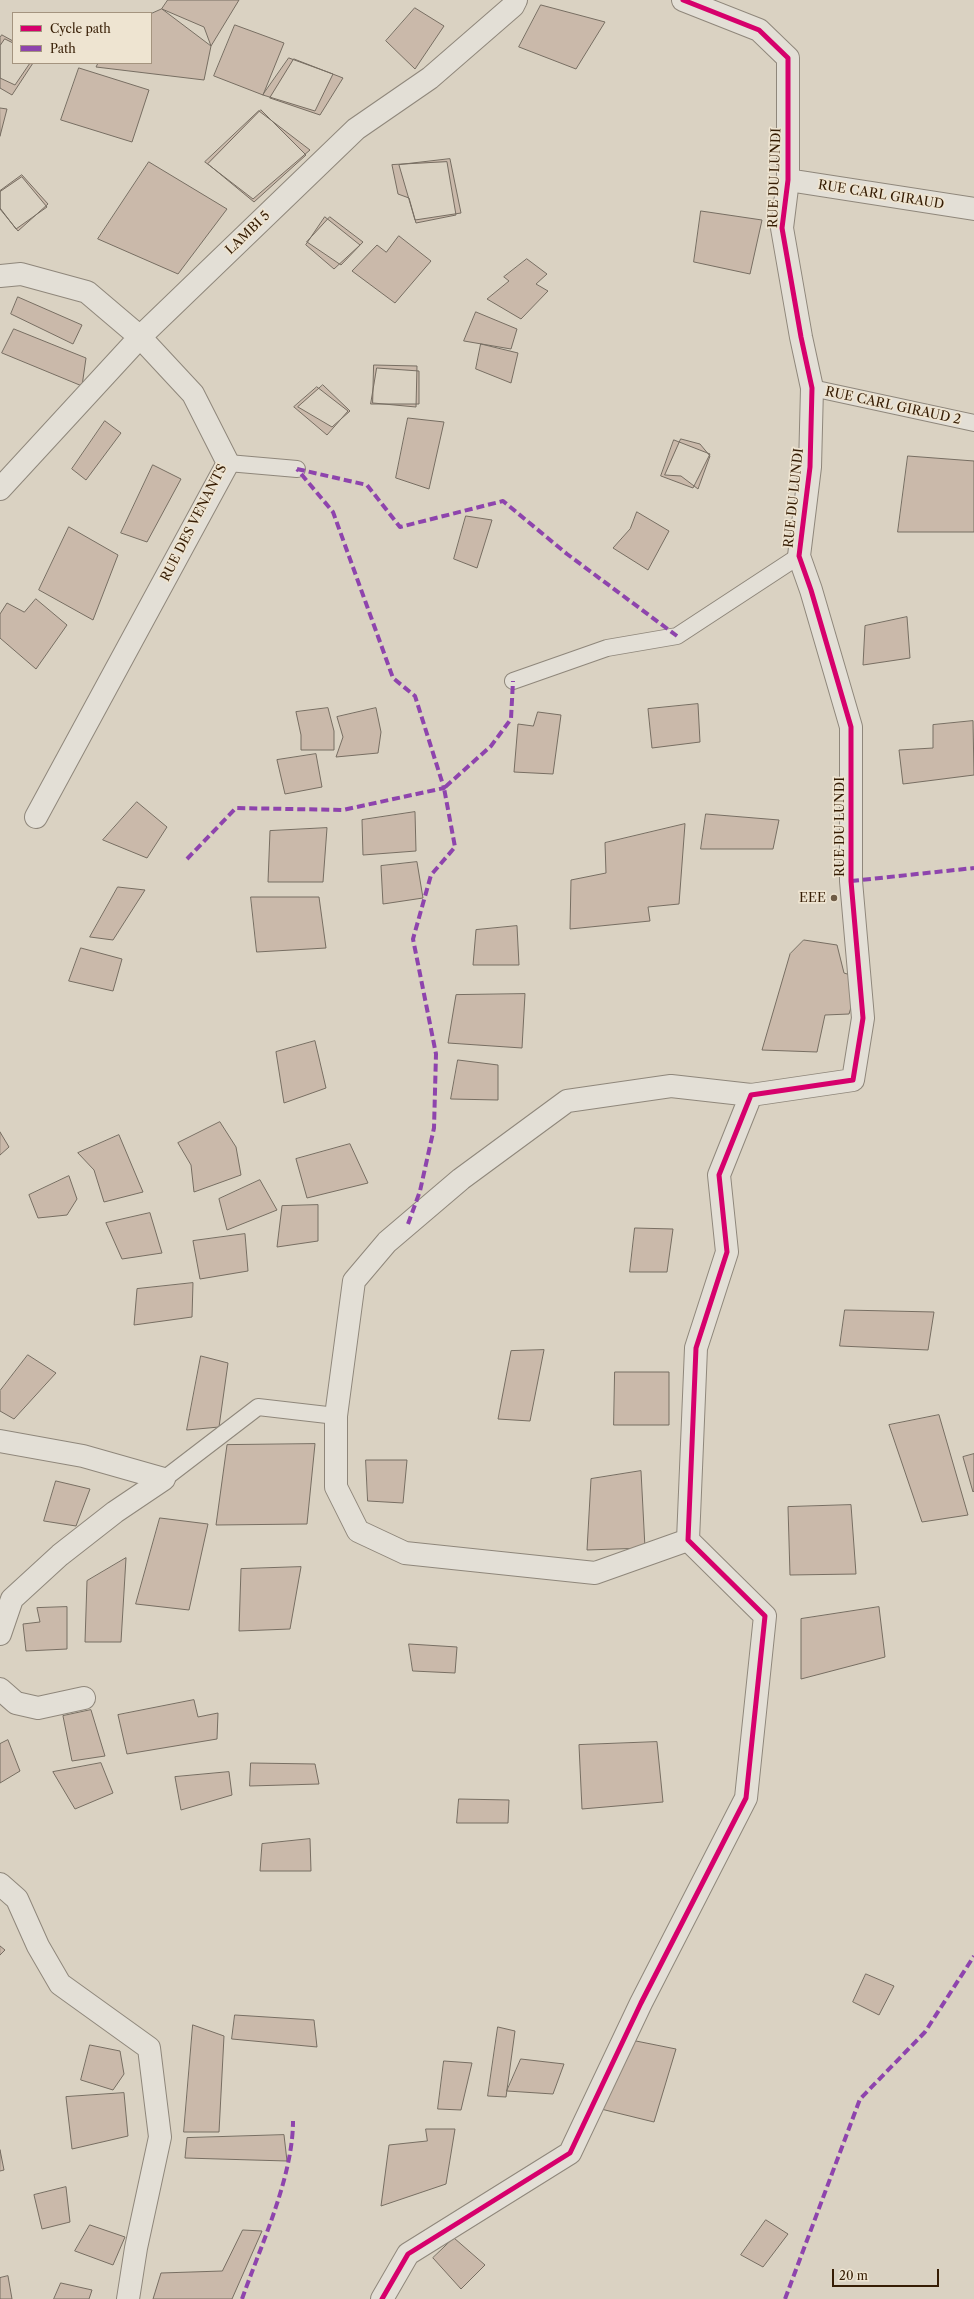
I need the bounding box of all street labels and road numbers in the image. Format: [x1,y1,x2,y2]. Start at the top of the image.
street label: RUE DU LUNDI [765,128,785,228]
street label: RUE CARL GIRAUD [817,177,945,213]
street label: LAMBI 5 [223,208,273,258]
street label: RUE CARL GIRAUD 2 [824,384,962,428]
street label: RUE DU LUNDI [781,447,807,549]
street label: RUE DES VENANTS [158,462,230,584]
street label: RUE DU LUNDI [832,777,848,877]

